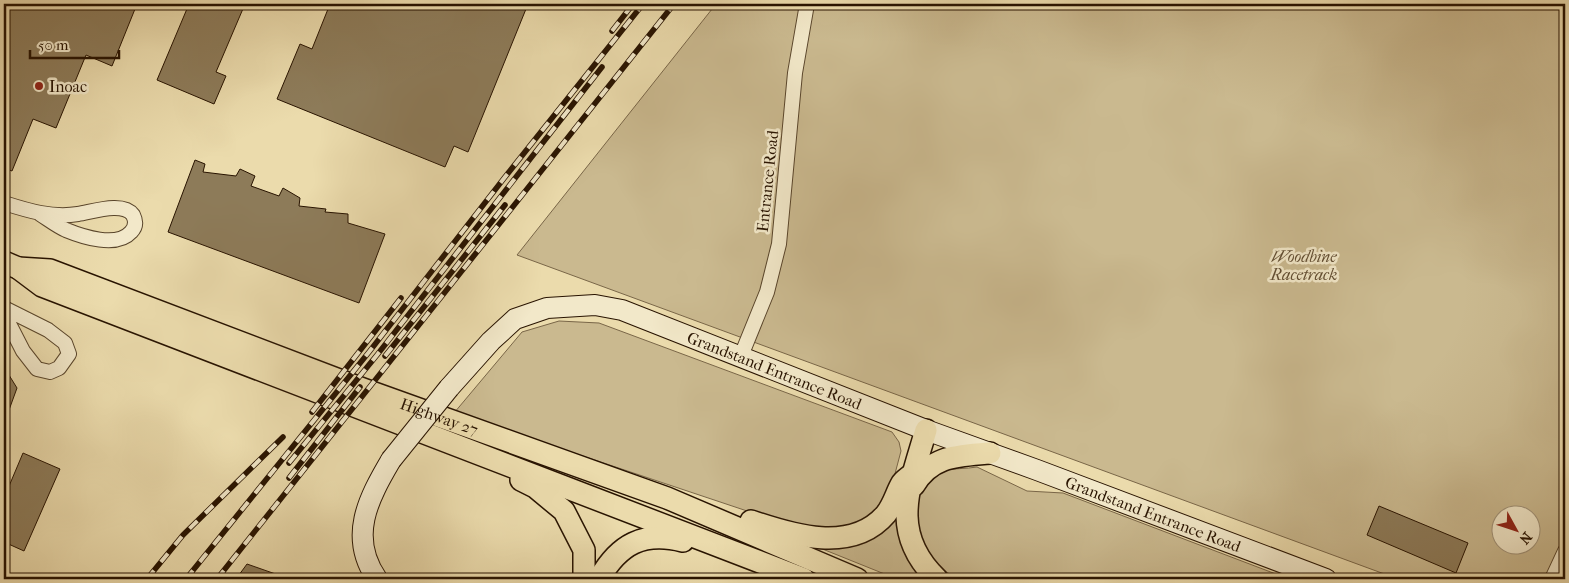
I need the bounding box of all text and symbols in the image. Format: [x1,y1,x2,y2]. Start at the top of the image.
scale bar [30,28,119,60]
text: 50 m [38,36,69,54]
place label: Inoac [49,77,87,96]
marker: Inoac [33,80,45,92]
street label: Entrance Road [753,129,782,233]
park label: Woodbine Racetrack [1270,247,1337,284]
street label: Grandstand Entrance Road [684,328,865,414]
street label: Highway 27 [398,394,481,440]
street label: Grandstand Entrance Road [1063,473,1244,556]
north arrow [1492,506,1542,556]
text: N [1515,529,1536,548]

